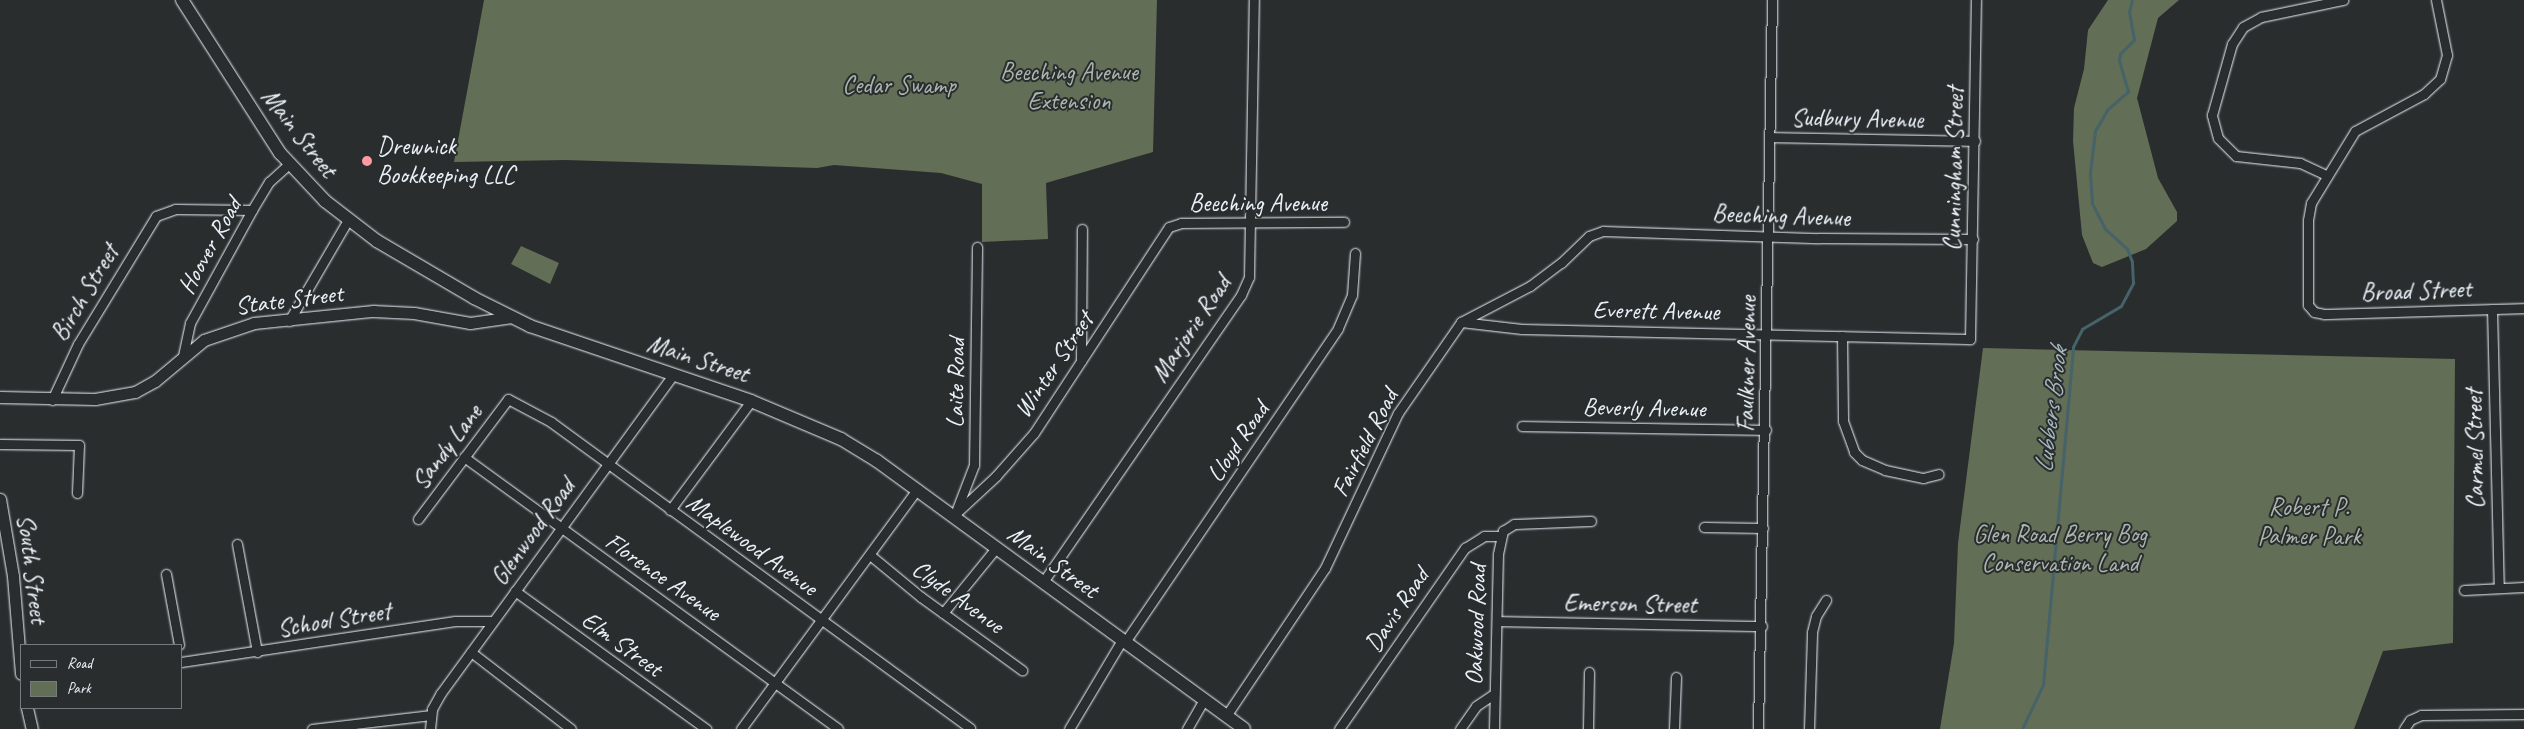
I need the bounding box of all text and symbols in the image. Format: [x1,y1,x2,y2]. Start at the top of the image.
park label: Beeching Avenue Extension [1000,58,1138,117]
park label: Cedar Swamp [842,70,956,100]
street label: Main Street [255,82,343,184]
street label: Cunningham Street [1938,87,1970,251]
street label: Sudbury Avenue [1791,103,1923,135]
place label: Drewnick Bookkeeping LLC [377,132,515,191]
marker: Drewnick Bookkeeping LLC [361,155,373,167]
street label: Beeching Avenue [1189,188,1327,218]
street label: Hoover Road [171,193,249,299]
street label: Beeching Avenue [1712,199,1850,233]
street label: Birch Street [44,239,126,347]
street label: Marjorie Road [1145,270,1237,388]
street label: Broad Street [2360,274,2472,308]
street label: State Street [233,278,345,322]
street label: Everett Avenue [1592,295,1720,327]
street label: Faulkner Avenue [1731,296,1763,432]
street label: Winter Street [1008,307,1100,423]
street label: Main Street [643,328,753,390]
street label: Laite Road [940,337,972,429]
water label: Lubbers Brook [2028,346,2074,474]
street label: Fairfield Road [1325,384,1405,502]
street label: Carmel Street [2459,389,2491,509]
street label: Beverly Avenue [1582,392,1706,424]
street label: Lloyd Road [1200,396,1276,488]
street label: Sandy Lane [405,398,489,496]
street label: Glenwood Road [484,473,582,591]
street label: Maplewood Avenue [681,487,823,603]
park label: Robert P. Palmer Park [2257,493,2361,552]
street label: South Street [10,513,54,625]
street label: Main Street [1002,519,1104,605]
park label: Glen Road Berry Bog Conservation Land [1973,520,2147,579]
street label: Florence Avenue [600,526,726,628]
street label: Clyde Avenue [906,554,1010,640]
street label: Davis Road [1358,563,1436,657]
street label: Oakwood Road [1459,564,1493,686]
street label: Emerson Street [1563,588,1697,620]
street label: School Street [275,596,393,644]
street label: Elm Street [575,604,669,684]
legend [20,644,182,709]
text: Road [67,654,92,673]
text: Park [67,679,91,698]

